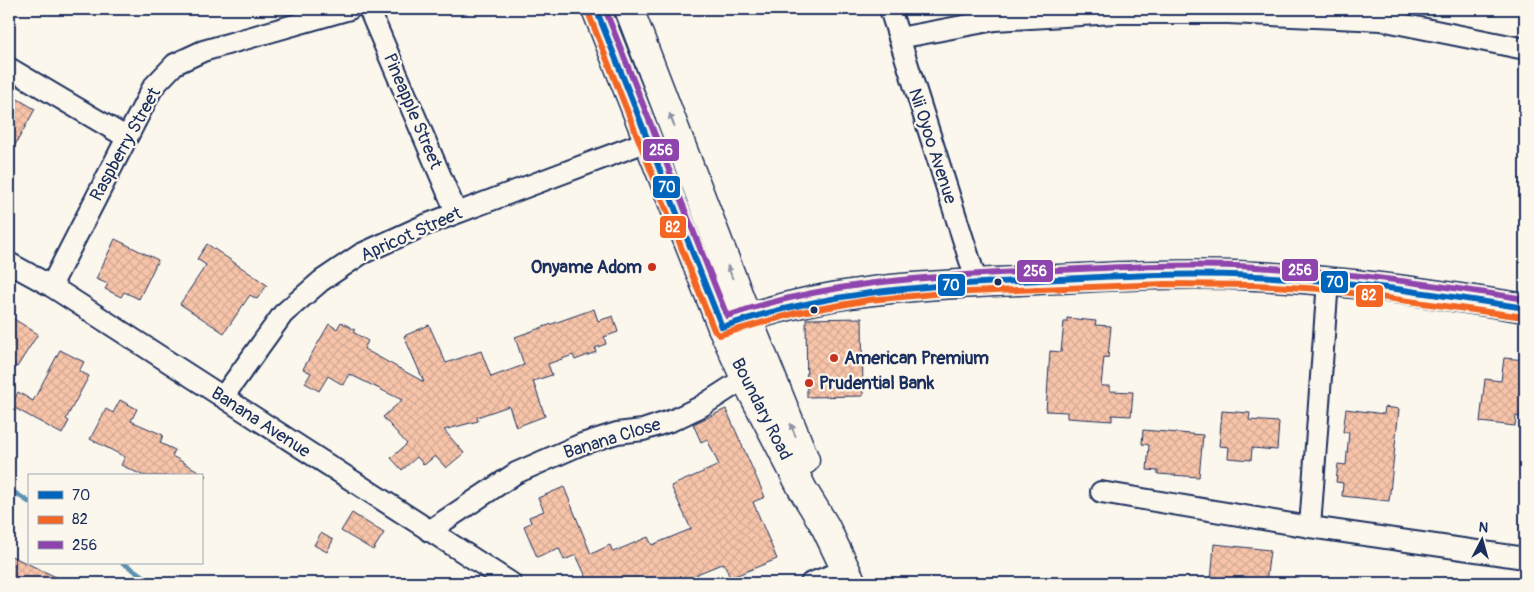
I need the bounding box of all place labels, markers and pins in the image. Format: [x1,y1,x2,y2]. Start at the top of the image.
place label: Onyame Adom [531,256,642,279]
marker: Onyame Adom [646,261,658,273]
unlabelled marker [993,277,1003,287]
unlabelled marker [809,305,819,315]
place label: American Premium [844,347,989,370]
marker: American Premium [828,352,840,364]
place label: Prudential Bank [819,372,935,395]
marker: Prudential Bank [803,377,815,389]

